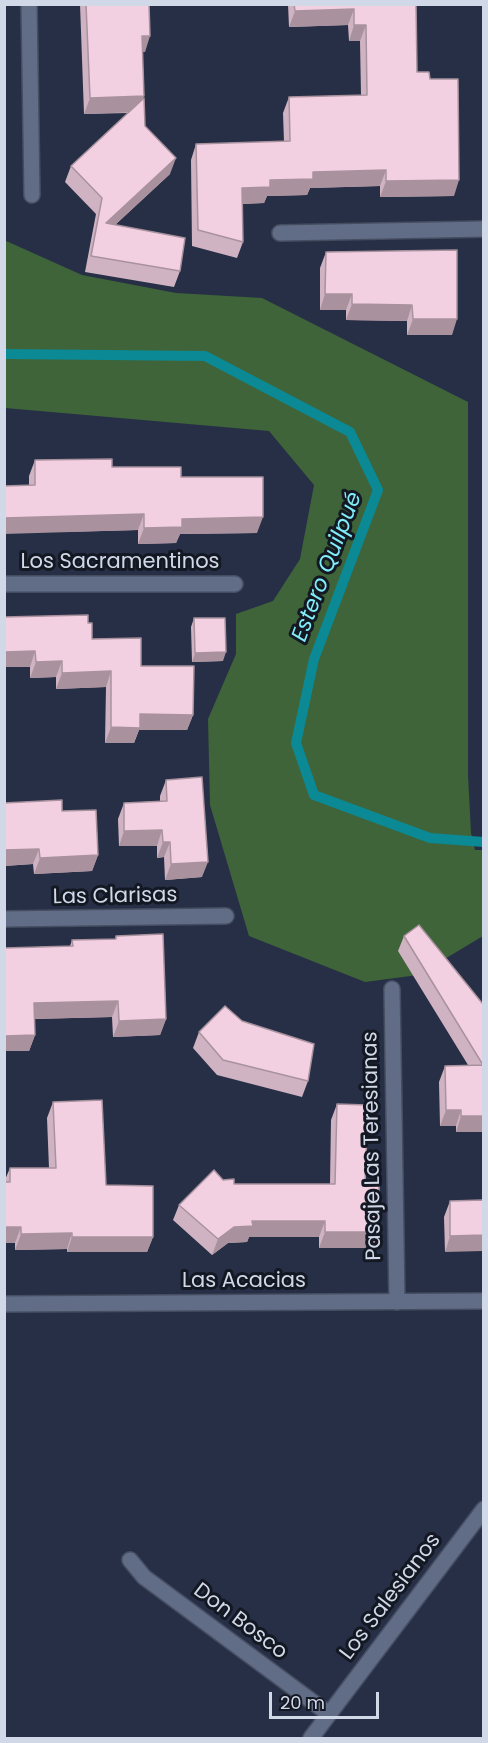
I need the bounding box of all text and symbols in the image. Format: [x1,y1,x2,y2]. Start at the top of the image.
water label: Estero Quilpué [287,488,369,646]
street label: Los Sacramentinos [20,550,220,576]
street label: Las Clarisas [53,883,177,911]
street label: Pasaje Las Teresianas [358,1031,388,1261]
street label: Las Acacias [182,1269,306,1295]
street label: Los Salesianos [335,1529,447,1665]
street label: Don Bosco [188,1579,292,1665]
scale bar [272,1680,382,1718]
text: 20 m [280,1690,325,1715]

